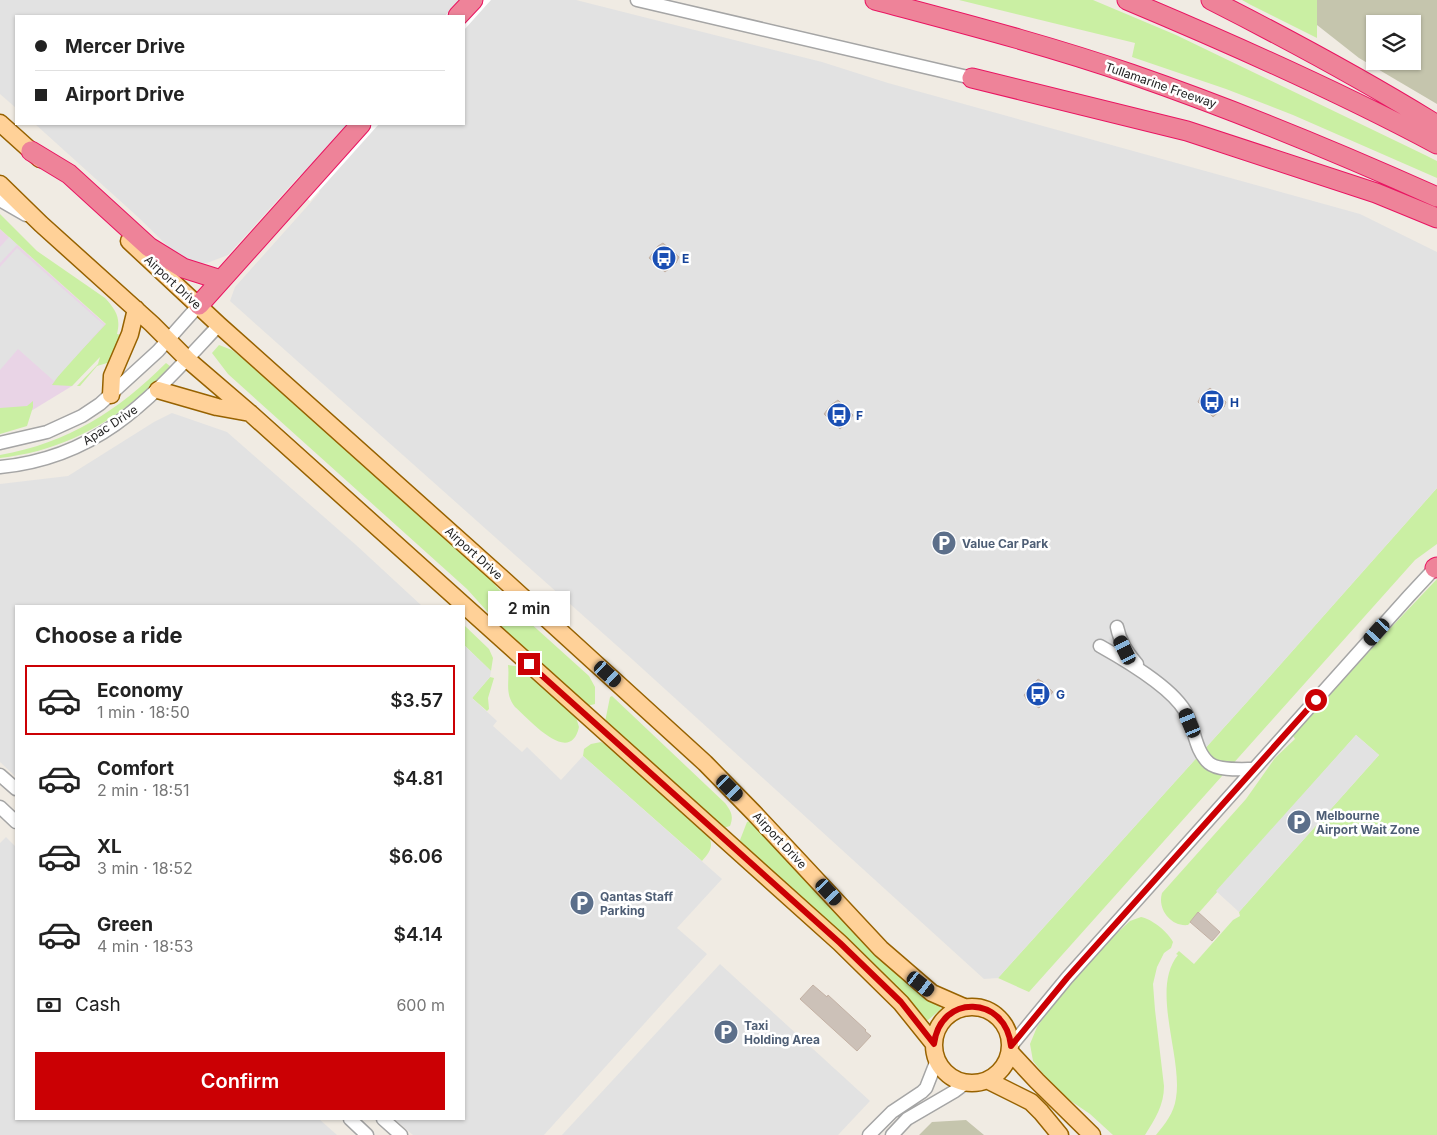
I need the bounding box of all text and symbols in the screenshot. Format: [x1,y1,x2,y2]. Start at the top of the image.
map controls [1366,15,1421,70]
button: layers [1366,15,1421,70]
text: Mercer Drive [65,35,185,58]
street label: Tullamarine Freeway [1103,59,1219,111]
text: Airport Drive [65,83,185,106]
bus stop icon: E [651,245,677,271]
place label: E [682,251,689,266]
street label: Airport Drive [141,252,205,312]
bus stop icon: H [1199,389,1225,415]
place label: H [1230,395,1239,410]
street label: Apac Drive [80,402,140,448]
bus stop icon: F [826,402,852,428]
place label: F [856,408,863,423]
street label: Airport Drive [442,523,506,583]
parking icon: Value Car Park [931,530,957,556]
place label: Value Car Park [962,536,1048,551]
callout: 2 min [488,592,570,626]
text: 2 min [508,598,550,618]
car [1361,616,1392,648]
text: Choose a ride [35,622,183,648]
car [1111,633,1138,667]
route end [518,653,540,675]
car [591,658,624,690]
icon: car [37,678,82,723]
text: Economy [97,679,183,702]
bus stop icon: G [1025,681,1051,707]
place label: G [1056,687,1065,702]
text: $3.57 [390,689,443,712]
route start [1305,689,1327,711]
text: 1 min · 18:50 [97,702,190,722]
car [1177,706,1202,740]
icon: car [37,756,82,801]
text: Comfort [97,757,174,780]
text: $4.81 [393,767,443,790]
car [714,772,745,804]
text: 2 min · 18:51 [97,780,189,800]
street label: Airport Drive [750,808,810,872]
place label: Melbourne Airport Wait Zone [1316,808,1420,837]
parking icon: Melbourne Airport Wait Zone [1286,809,1312,835]
icon: car [37,834,82,879]
text: XL [97,835,122,858]
text: $6.06 [389,845,443,868]
text: 3 min · 18:52 [97,858,193,878]
car [813,876,844,908]
place label: Qantas Staff Parking [600,889,673,918]
parking icon: Qantas Staff Parking [569,890,595,916]
icon: car [37,912,82,957]
text: Green [97,913,153,936]
text: $4.14 [394,923,443,946]
text: 4 min · 18:53 [97,936,193,956]
car [904,969,937,999]
icon: cash [35,991,63,1019]
text: Cash [75,993,121,1016]
text: 600 m [396,995,445,1015]
place label: Taxi Holding Area [744,1018,820,1047]
parking icon: Taxi Holding Area [713,1019,739,1045]
button: Confirm [35,1052,445,1110]

